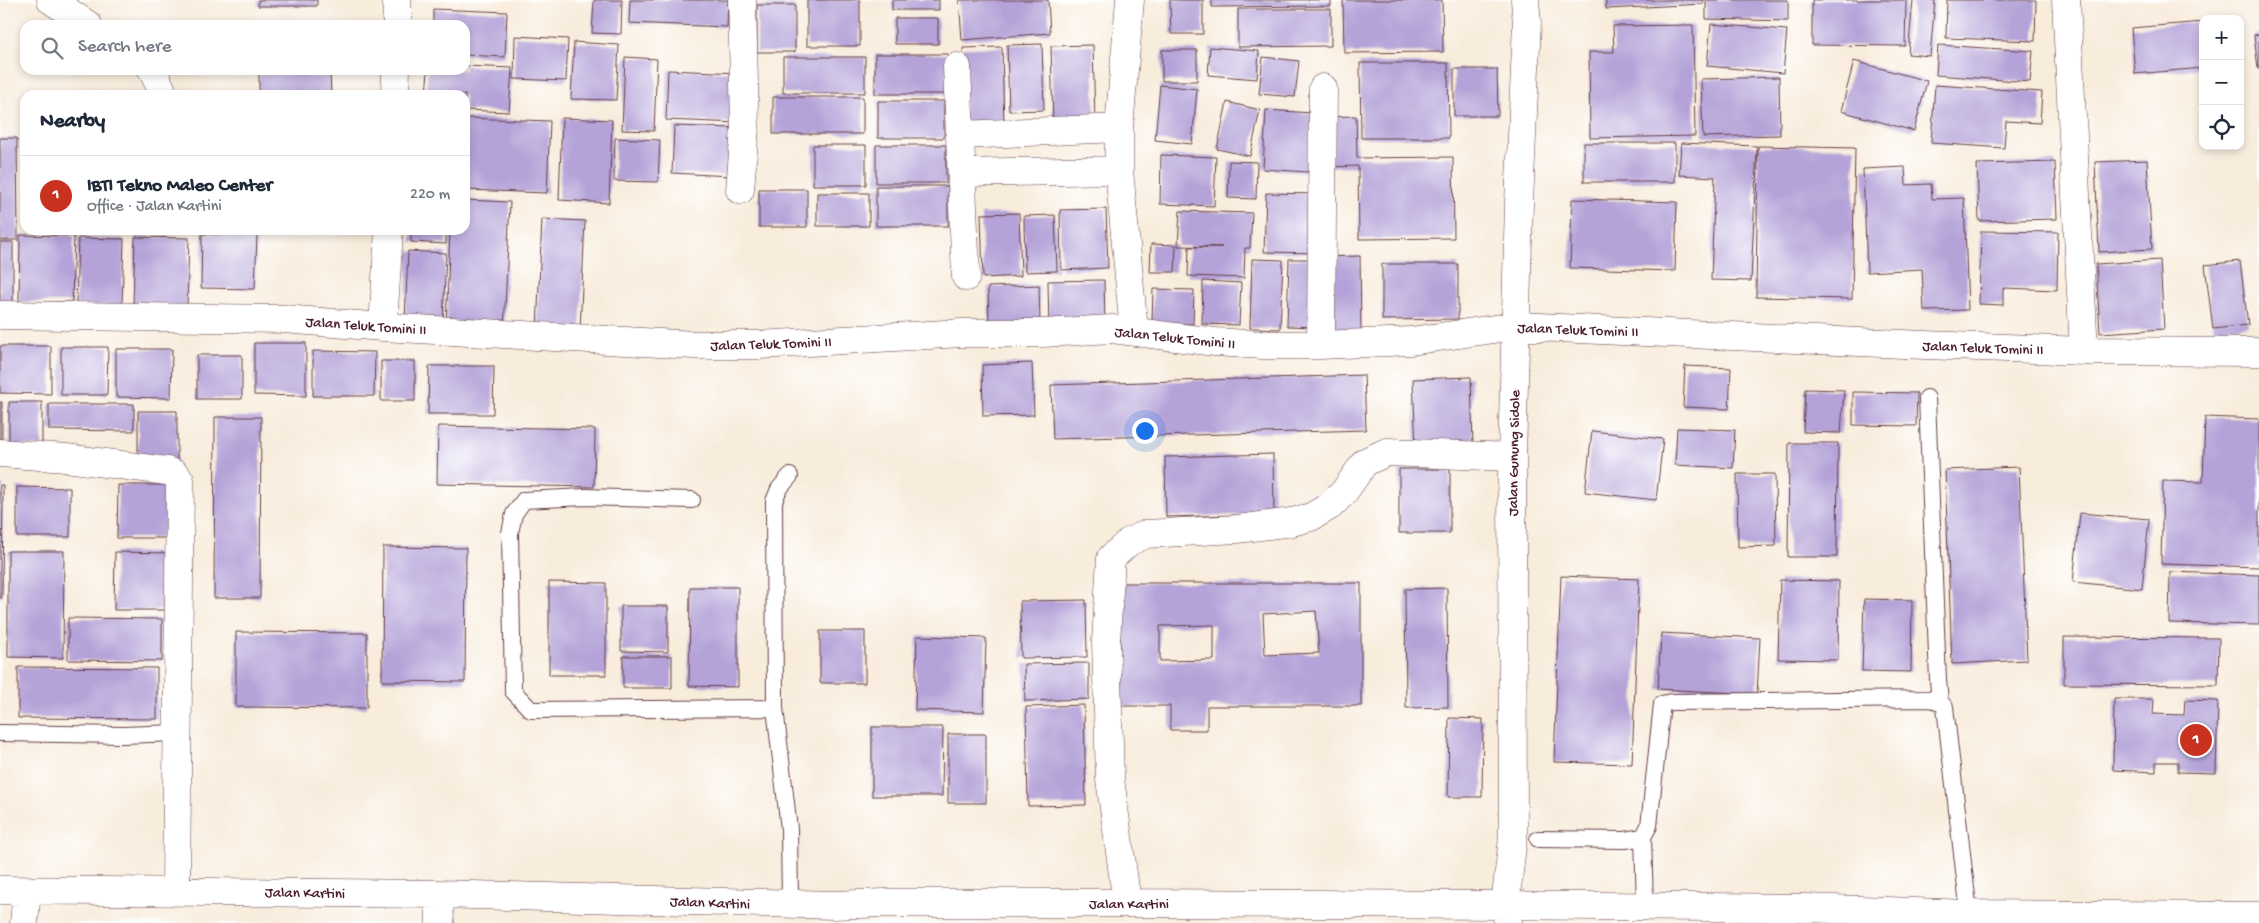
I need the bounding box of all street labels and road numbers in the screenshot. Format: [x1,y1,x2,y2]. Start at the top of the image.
street label: Jalan Teluk Tomini II [305,314,427,340]
street label: Jalan Teluk Tomini II [1517,320,1639,342]
street label: Jalan Teluk Tomini II [1114,324,1236,354]
street label: Jalan Teluk Tomini II [710,334,832,356]
street label: Jalan Teluk Tomini II [1922,338,2044,360]
street label: Jalan Gunung Sidole [1505,389,1525,516]
street label: Jalan Kartini [265,884,345,904]
street label: Jalan Kartini [670,894,750,914]
street label: Jalan Kartini [1089,896,1169,914]

